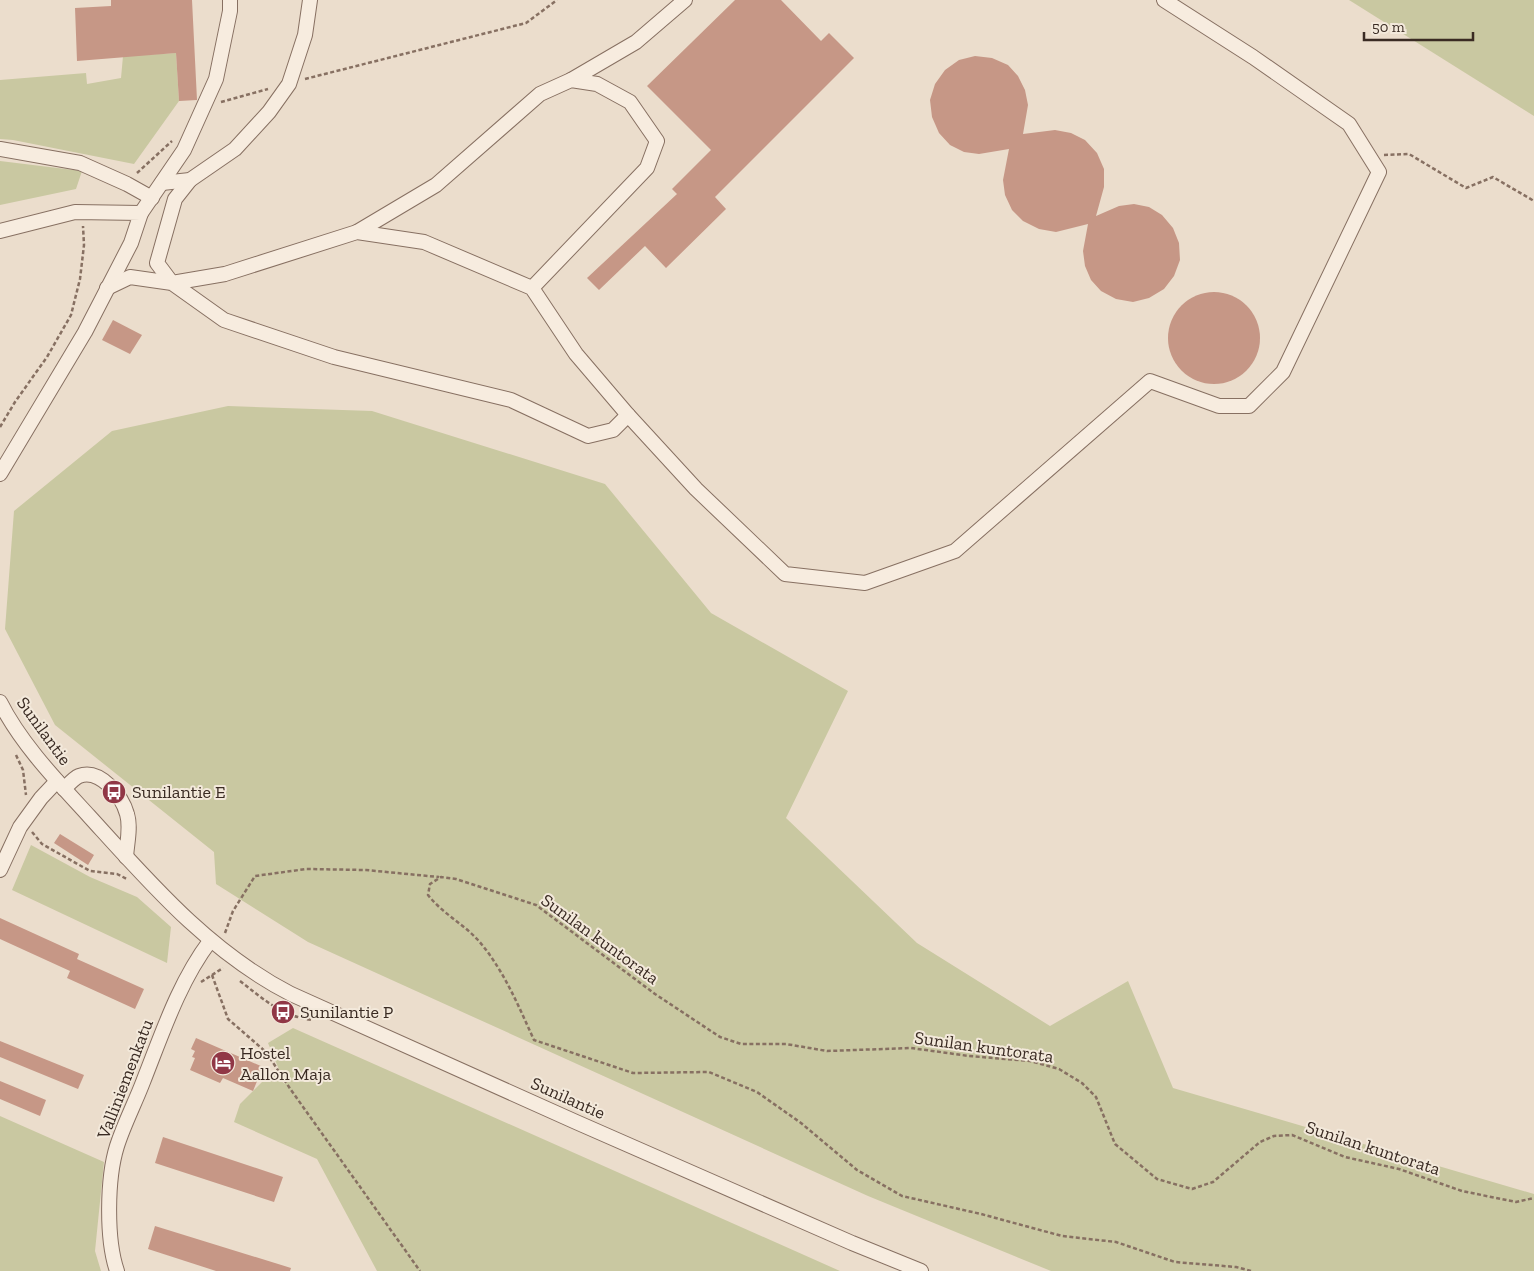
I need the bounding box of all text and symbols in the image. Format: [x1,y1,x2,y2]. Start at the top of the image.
scale bar [1364,10,1473,42]
text: 50 m [1372,18,1405,36]
street label: Sunilantie [12,693,76,769]
bus stop icon: Sunilantie E [101,779,127,805]
place label: Sunilantie E [132,781,226,803]
street label: Sunilan kuntorata [537,889,663,989]
bus stop icon: Sunilantie P [270,999,296,1025]
place label: Sunilantie P [300,1001,393,1023]
street label: Valliniemenkatu [92,1016,158,1143]
street label: Sunilan kuntorata [913,1026,1055,1068]
place label: Hostel Aallon Maja [240,1042,331,1085]
hotel icon: Hostel Aallon Maja [210,1050,236,1076]
street label: Sunilantie [527,1072,609,1124]
street label: Sunilan kuntorata [1303,1116,1443,1180]

